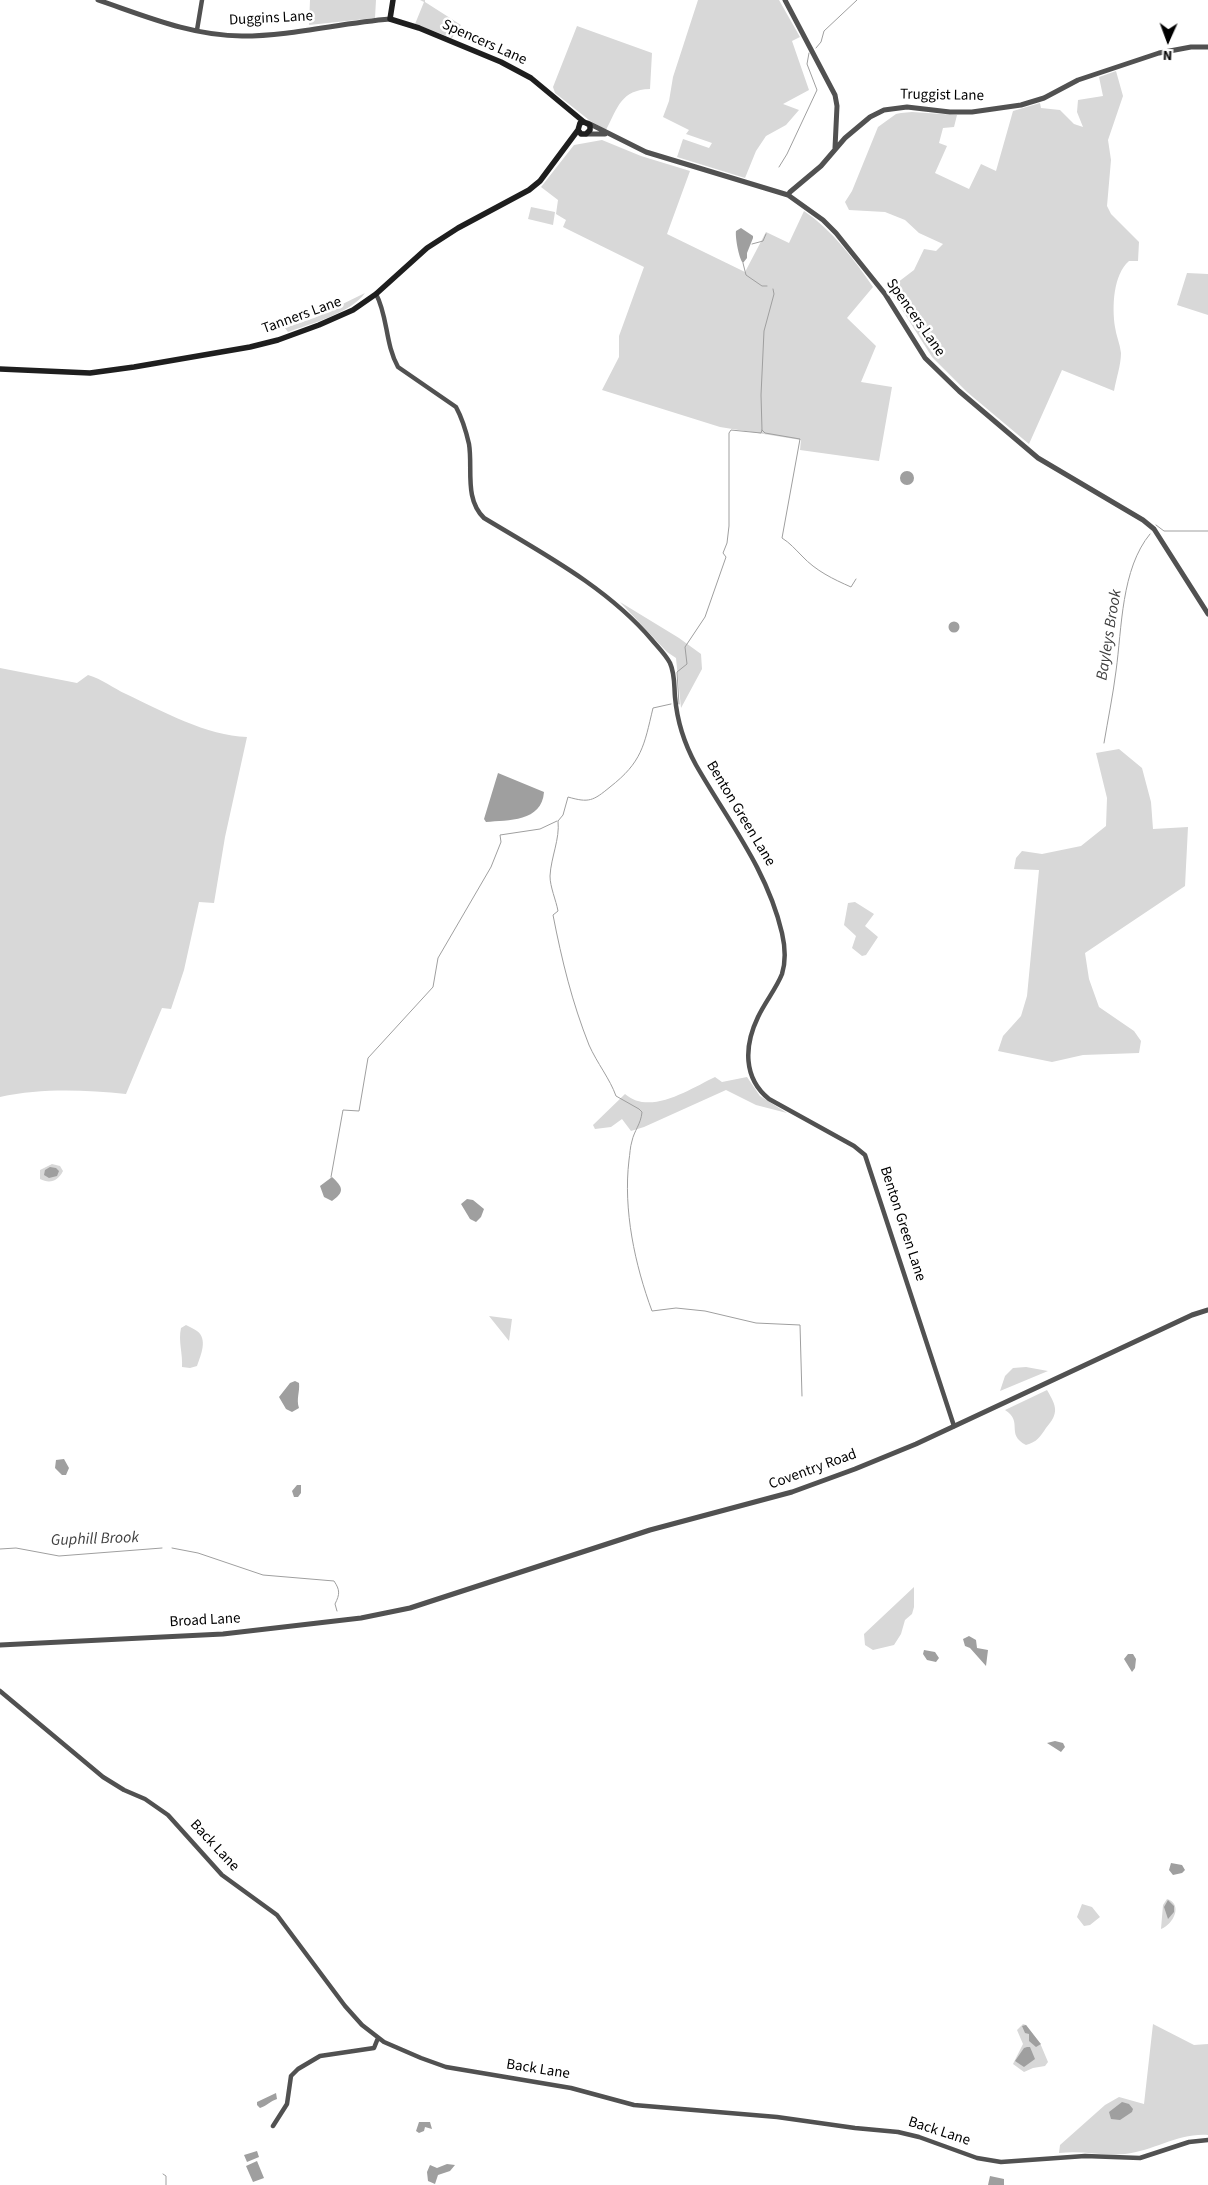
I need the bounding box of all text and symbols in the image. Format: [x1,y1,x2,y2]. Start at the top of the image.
street label: Duggins Lane [228,8,314,30]
north arrow [1143,15,1193,65]
street label: Spencers Lane [439,16,529,70]
text: N [1162,45,1172,65]
street label: Truggist Lane [900,86,984,106]
street label: Spencers Lane [882,276,948,360]
street label: Tanners Lane [260,293,344,339]
water label: Bayleys Brook [1093,588,1127,682]
street label: Benton Green Lane [701,758,779,870]
street label: Benton Green Lane [875,1164,929,1284]
street label: Coventry Road [767,1446,859,1494]
water label: Guphill Brook [51,1529,139,1551]
street label: Broad Lane [169,1610,241,1632]
street label: Back Lane [186,1816,242,1876]
street label: Back Lane [505,2056,571,2084]
street label: Back Lane [906,2114,972,2150]

